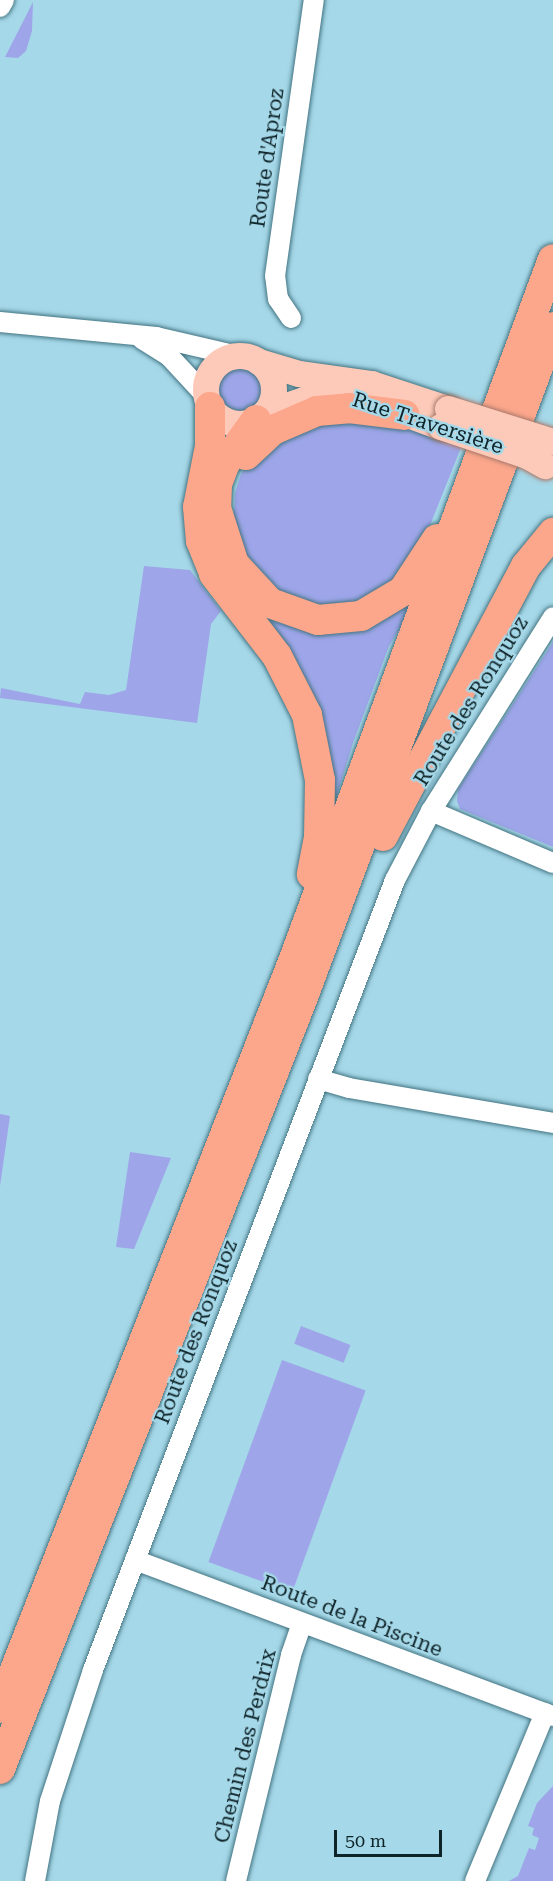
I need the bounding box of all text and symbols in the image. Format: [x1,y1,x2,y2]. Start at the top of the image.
street label: Route d'Aproz [245,87,289,229]
street label: Rue Traversière [349,387,507,459]
street label: Route des Ronquoz [409,612,533,790]
street label: Route des Ronquoz [149,1236,243,1428]
street label: Route de la Piscine [258,1570,446,1662]
street label: Chemin des Perdrix [209,1646,281,1846]
scale bar [337,1818,445,1856]
text: 50 m [345,1830,386,1851]

